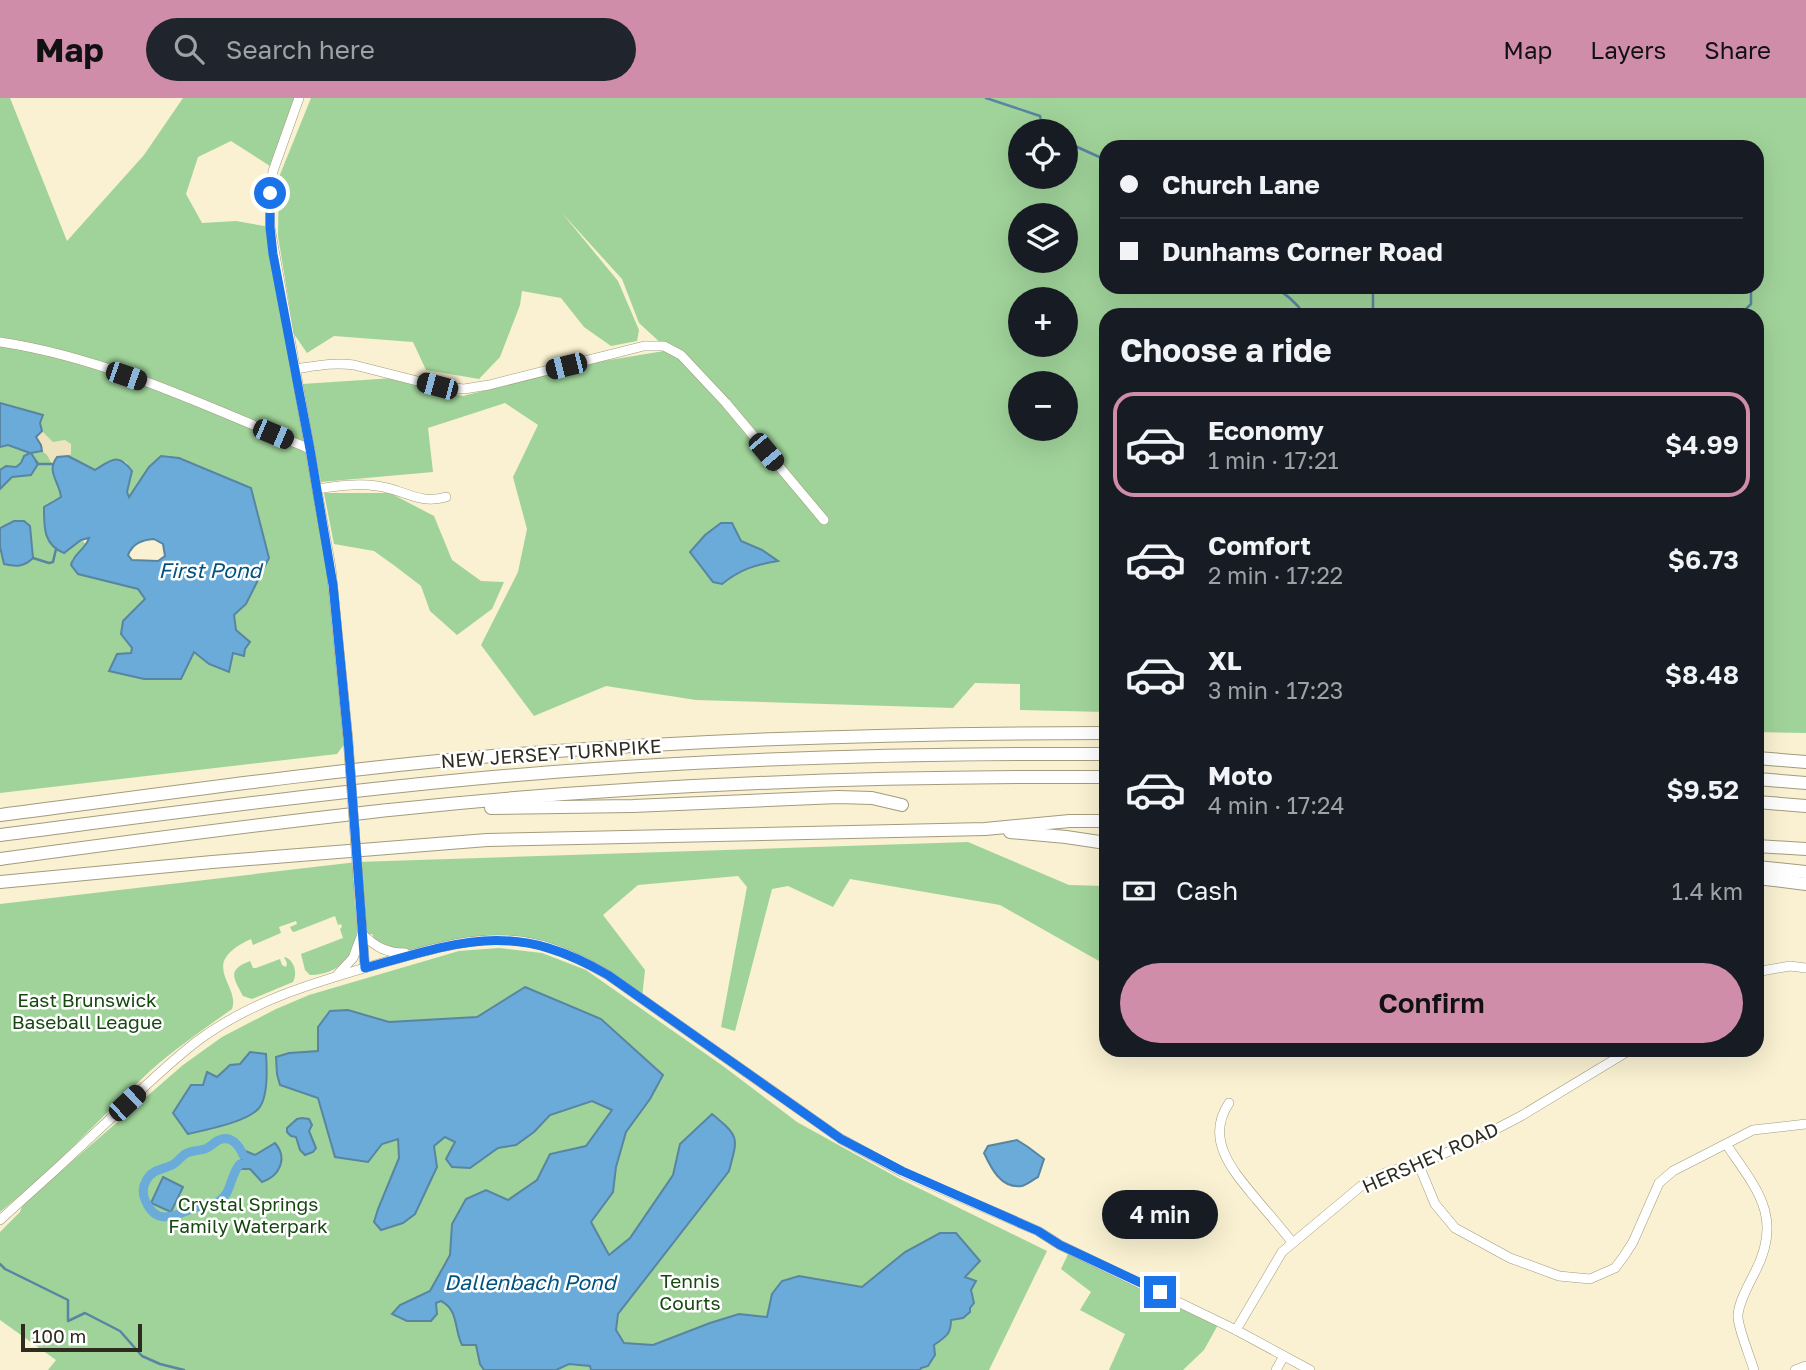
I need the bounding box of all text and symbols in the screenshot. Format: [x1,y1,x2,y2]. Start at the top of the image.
search box [146,18,636,81]
text: Map [35,30,104,69]
icon: search [170,30,208,68]
text: Search here [226,34,375,65]
text: Map [1503,35,1552,64]
text: Layers [1590,35,1666,64]
text: Share [1704,35,1771,64]
map controls [1008,119,1078,441]
button: locate [1008,119,1078,189]
text: Church Lane [1162,169,1320,200]
route start [254,177,286,209]
button: layers [1008,203,1078,273]
text: Dunhams Corner Road [1162,236,1443,267]
button: + [1008,287,1078,357]
text: Choose a ride [1120,331,1332,369]
car [544,351,589,381]
car [103,359,150,393]
car [414,370,461,402]
button: − [1008,371,1078,441]
icon: car [1124,413,1187,476]
text: Economy [1208,415,1324,446]
car [250,416,297,452]
car [745,429,788,475]
text: $4.99 [1665,429,1739,460]
text: 1 min · 17:21 [1208,446,1339,474]
icon: car [1124,528,1187,591]
text: Comfort [1208,530,1311,561]
text: $6.73 [1668,544,1739,575]
water label: First Pond [158,557,264,583]
text: 2 min · 17:22 [1208,561,1343,589]
icon: car [1124,643,1187,706]
text: XL [1208,645,1242,676]
text: $8.48 [1665,659,1739,690]
text: 3 min · 17:23 [1208,676,1343,704]
street label: NEW JERSEY TURNPIKE [440,734,662,772]
icon: car [1124,758,1187,821]
text: Moto [1208,760,1273,791]
text: $9.52 [1666,774,1739,805]
text: 4 min · 17:24 [1208,791,1344,819]
icon: cash [1120,872,1158,910]
text: Cash [1176,875,1238,906]
text: 1.4 km [1672,877,1743,905]
button: Confirm [1120,963,1743,1043]
park label: East Brunswick Baseball League [12,988,162,1033]
car [105,1081,150,1125]
street label: HERSHEY ROAD [1358,1117,1502,1197]
callout: 4 min [1102,1190,1218,1240]
park label: Crystal Springs Family Waterpark [168,1192,328,1237]
text: 4 min [1130,1200,1190,1228]
water label: Dallenbach Pond [444,1269,618,1295]
park label: Tennis Courts [659,1269,721,1314]
route end [1144,1276,1176,1308]
scale bar [21,1321,142,1353]
text: 100 m [32,1324,86,1347]

